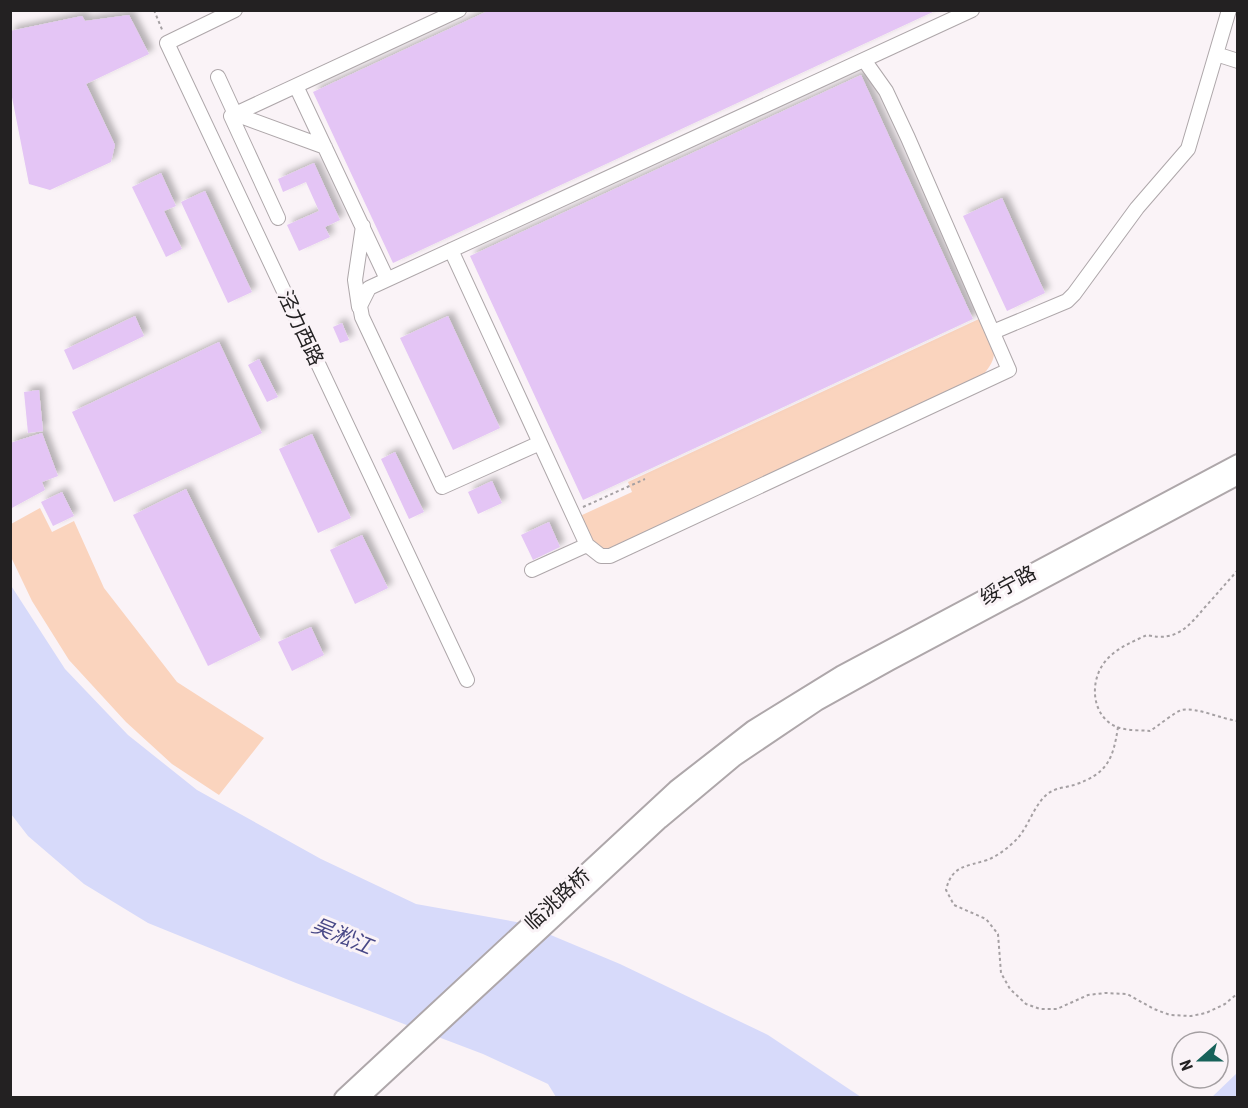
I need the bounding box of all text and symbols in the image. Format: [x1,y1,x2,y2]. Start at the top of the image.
street label: 泾力西路 [273,287,329,369]
street label: 绥宁路 [976,560,1040,610]
street label: 临洮路桥 [520,863,594,935]
water label: 吴淞江 [308,913,378,960]
north arrow [1170,1030,1230,1090]
text: N [1176,1057,1197,1073]

